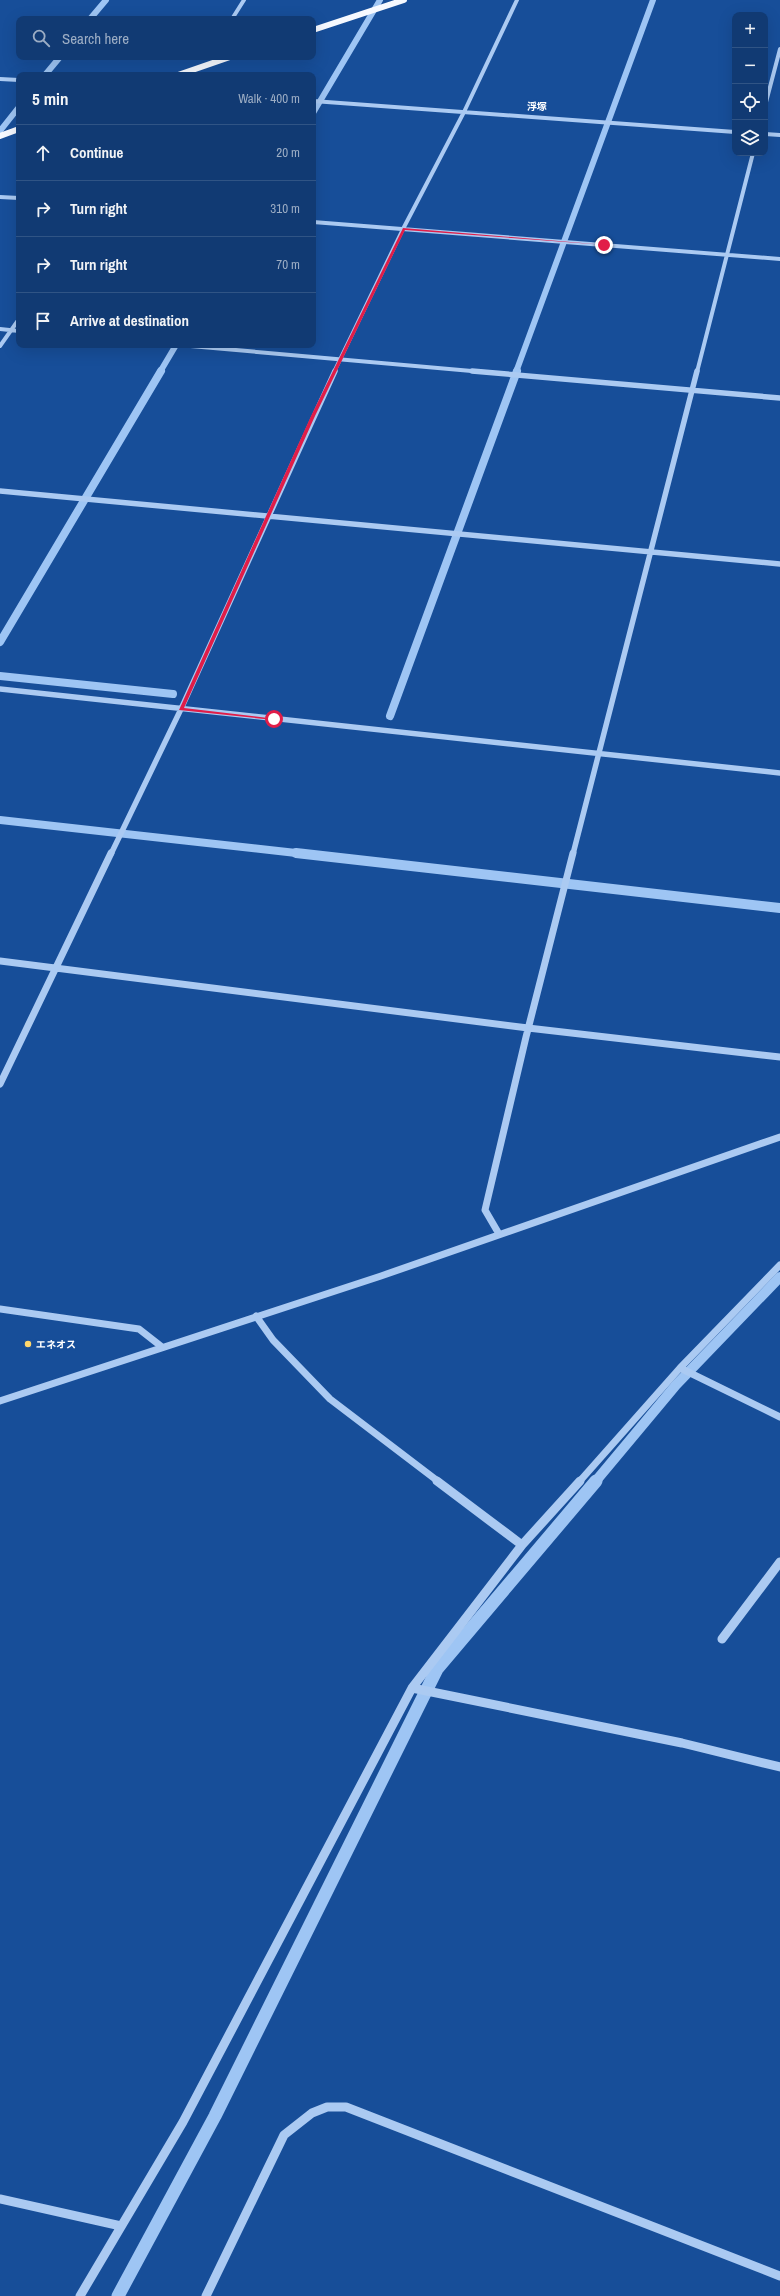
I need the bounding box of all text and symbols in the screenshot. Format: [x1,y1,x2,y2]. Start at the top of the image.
map controls [732,12,768,156]
button: + [732,12,768,48]
search box [16,16,316,60]
icon: search [30,27,52,49]
text: Search here [62,28,129,49]
button: − [732,48,768,84]
button: locate [732,84,768,120]
text: 5 min [32,87,68,110]
text: Walk · 400 m [238,90,300,107]
district label: 浮塚 [527,100,547,113]
button: layers [732,120,768,156]
icon: ahead [32,142,54,164]
text: Continue [70,142,123,163]
text: 20 m [276,144,300,161]
icon: right [32,198,54,220]
text: Turn right [70,198,127,219]
text: 310 m [270,200,300,217]
route end [595,236,613,254]
icon: right [32,254,54,276]
text: Turn right [70,254,127,275]
text: 70 m [276,256,300,273]
icon: arrive [32,310,54,332]
text: Arrive at destination [70,310,189,331]
route start [265,710,283,728]
place label: エネオス [36,1338,76,1351]
marker: エネオス [23,1339,33,1349]

